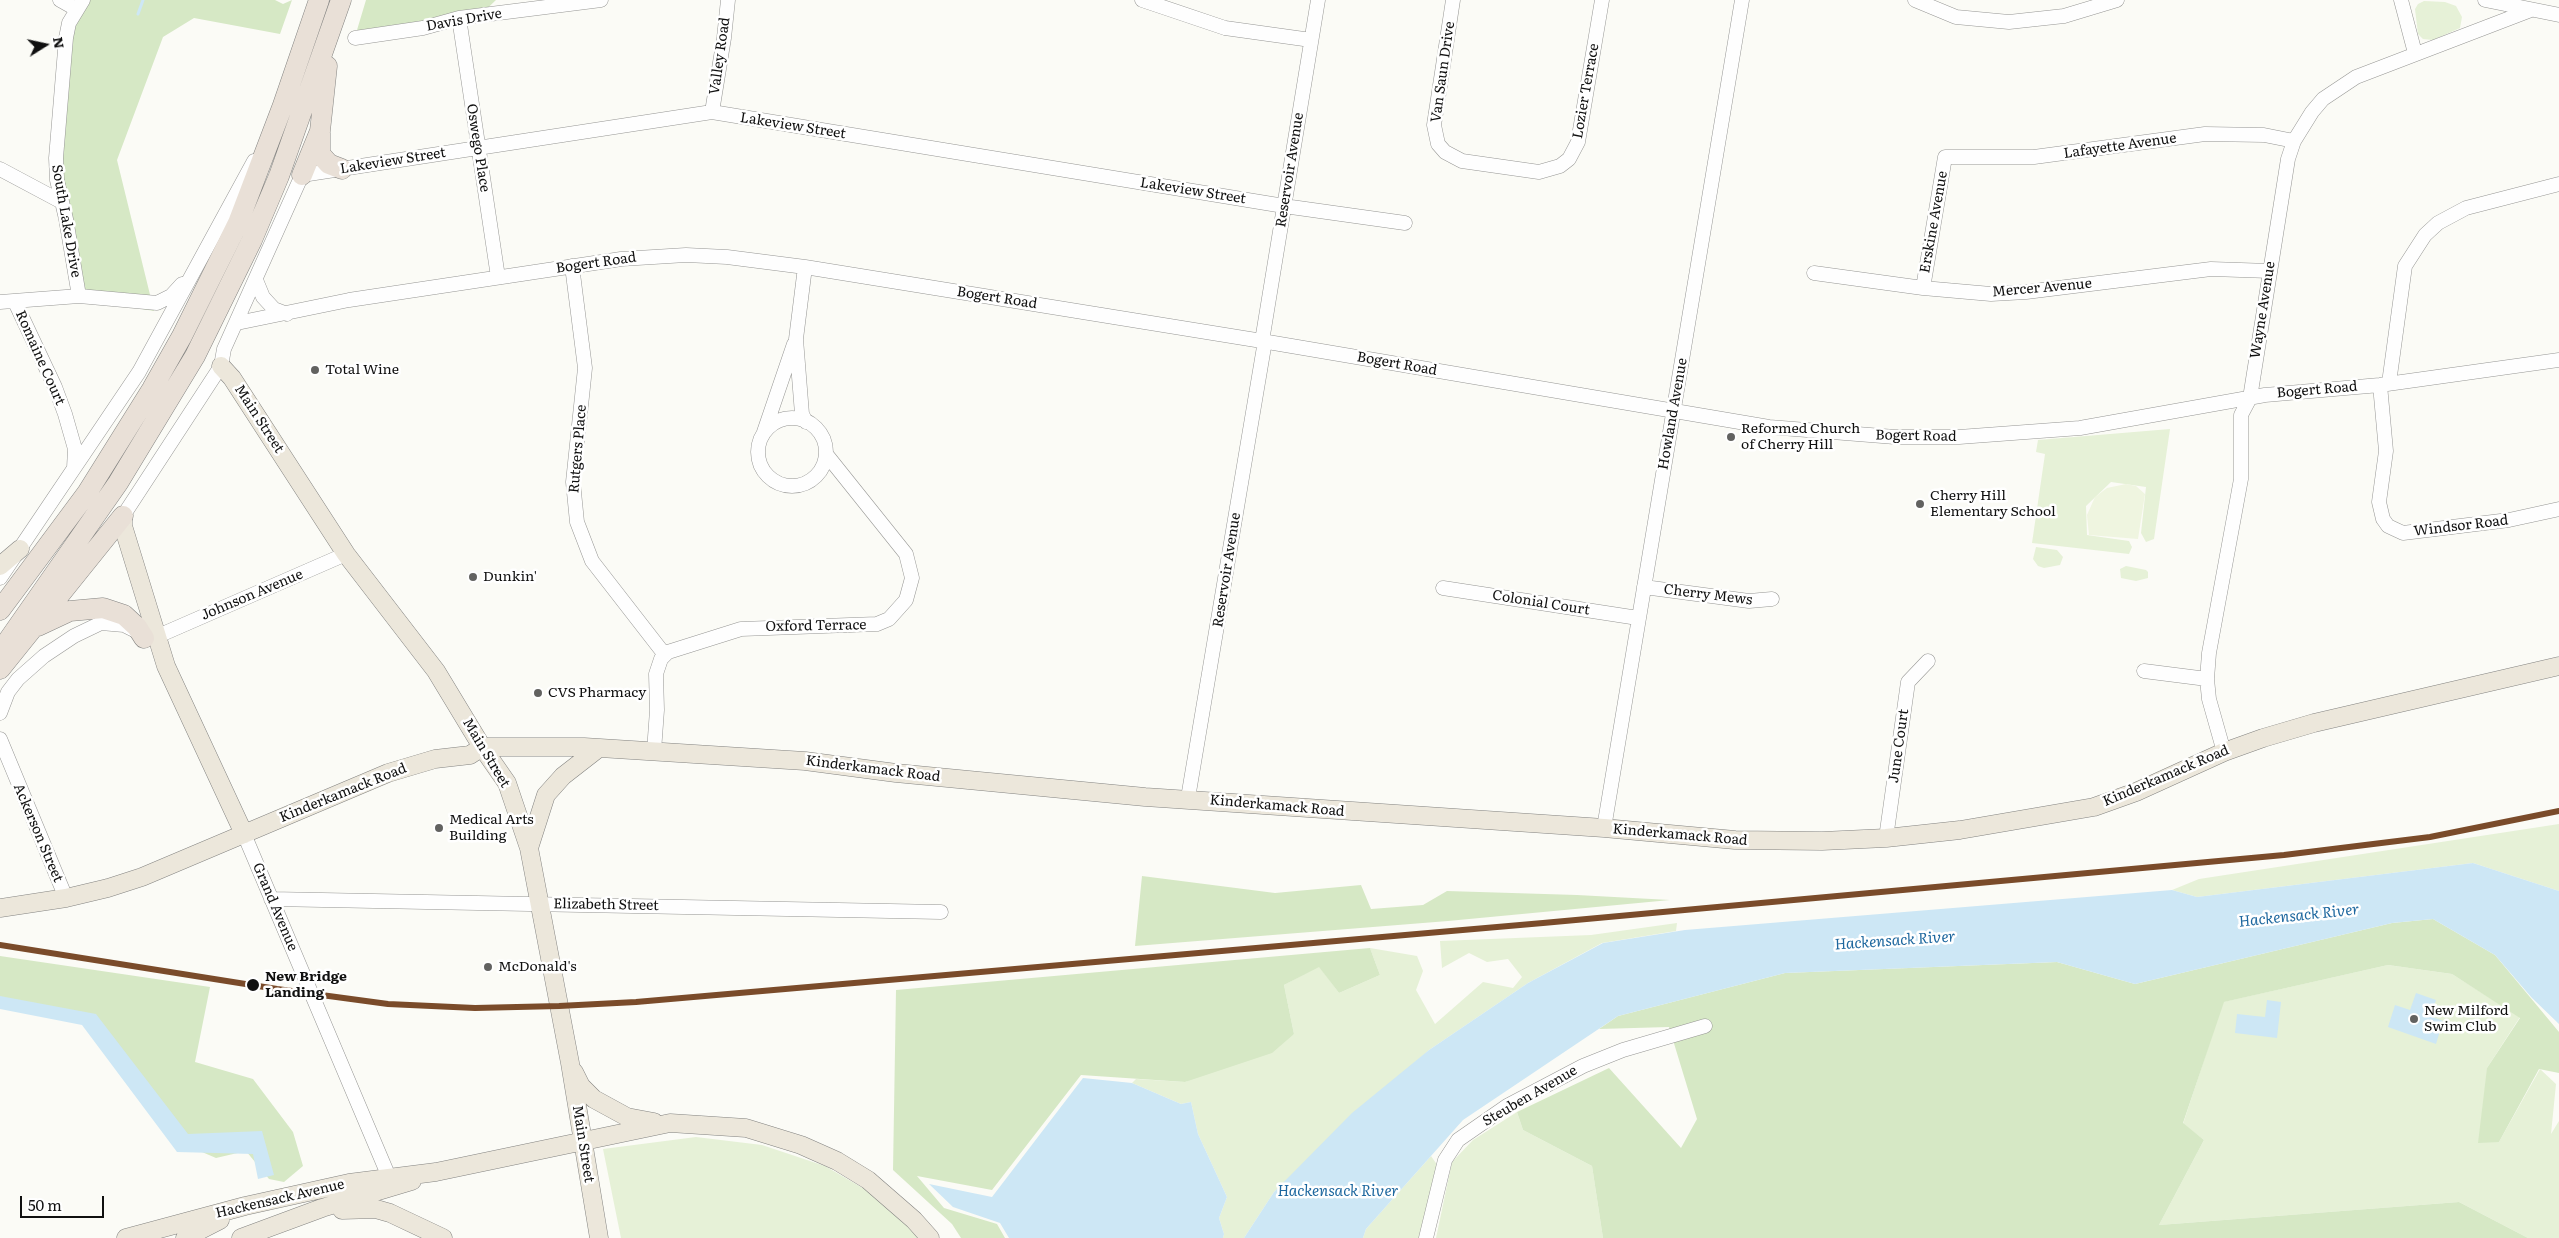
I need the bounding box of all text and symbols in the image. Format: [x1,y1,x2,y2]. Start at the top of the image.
street label: Davis Drive [425,5,503,35]
street label: Valley Road [706,16,734,96]
north arrow [20,20,70,70]
street label: Van Saun Drive [1428,20,1458,124]
text: N [49,35,71,50]
street label: Lozier Terrace [1569,42,1603,140]
street label: Oswego Place [463,103,493,193]
street label: Lakeview Street [739,109,847,143]
street label: Reservoir Avenue [1273,111,1307,229]
street label: Lafayette Avenue [2063,130,2177,162]
street label: Lakeview Street [339,144,447,178]
street label: South Lake Drive [48,163,84,279]
street label: Erskine Avenue [1917,170,1951,274]
street label: Lakeview Street [1139,174,1247,208]
street label: Bogert Road [555,249,637,277]
street label: Wayne Avenue [2247,260,2279,360]
street label: Mercer Avenue [1991,275,2093,301]
street label: Bogert Road [956,283,1038,313]
street label: Romaine Court [12,308,68,408]
street label: Bogert Road [1356,349,1438,379]
street label: Howland Avenue [1655,357,1691,471]
place label: Total Wine [325,362,399,378]
marker: Total Wine [309,364,321,376]
street label: Bogert Road [2276,378,2358,402]
street label: Main Street [231,382,287,456]
street label: Rutgers Place [566,404,590,494]
place label: Reformed Church of Cherry Hill [1741,421,1860,454]
street label: Bogert Road [1875,427,1957,445]
marker: Reformed Church of Cherry Hill [1725,431,1737,443]
place label: Cherry Hill Elementary School [1930,488,2056,520]
marker: Cherry Hill Elementary School [1914,498,1926,510]
street label: Reservoir Avenue [1210,511,1244,629]
street label: Windsor Road [2413,512,2509,540]
street label: Johnson Avenue [199,566,305,624]
place label: Dunkin' [483,569,537,585]
marker: Dunkin' [467,571,479,583]
street label: Cherry Mews [1663,581,1753,609]
street label: Colonial Court [1491,587,1591,619]
street label: Oxford Terrace [765,617,867,635]
place label: CVS Pharmacy [548,685,646,701]
marker: CVS Pharmacy [532,687,544,699]
street label: June Court [1885,708,1913,784]
street label: Main Street [459,715,513,791]
street label: Kinderkamack Road [2100,742,2232,810]
street label: Kinderkamack Road [805,752,941,786]
street label: Kinderkamack Road [277,760,409,826]
street label: Ackerson Street [10,781,66,885]
street label: Kinderkamack Road [1209,792,1345,820]
place label: Medical Arts Building [449,812,534,844]
street label: Kinderkamack Road [1612,821,1748,849]
marker: Medical Arts Building [433,822,445,834]
street label: Grand Avenue [249,860,301,954]
street label: Elizabeth Street [553,896,659,914]
water label: Hackensack River [2238,901,2360,931]
water label: Hackensack River [1834,928,1956,954]
place label: McDonald's [498,959,577,975]
marker: McDonald's [482,961,494,973]
place label: New Bridge Landing [265,969,347,1002]
marker: New Bridge Landing [245,977,261,993]
place label: New Milford Swim Club [2424,1003,2509,1036]
marker: New Milford Swim Club [2408,1013,2420,1025]
street label: Steuben Avenue [1480,1062,1580,1130]
street label: Main Street [569,1104,597,1184]
street label: Hackensack Avenue [214,1176,346,1222]
water label: Hackensack River [1277,1183,1399,1201]
scale bar [22,1186,106,1218]
text: 50 m [28,1193,62,1216]

